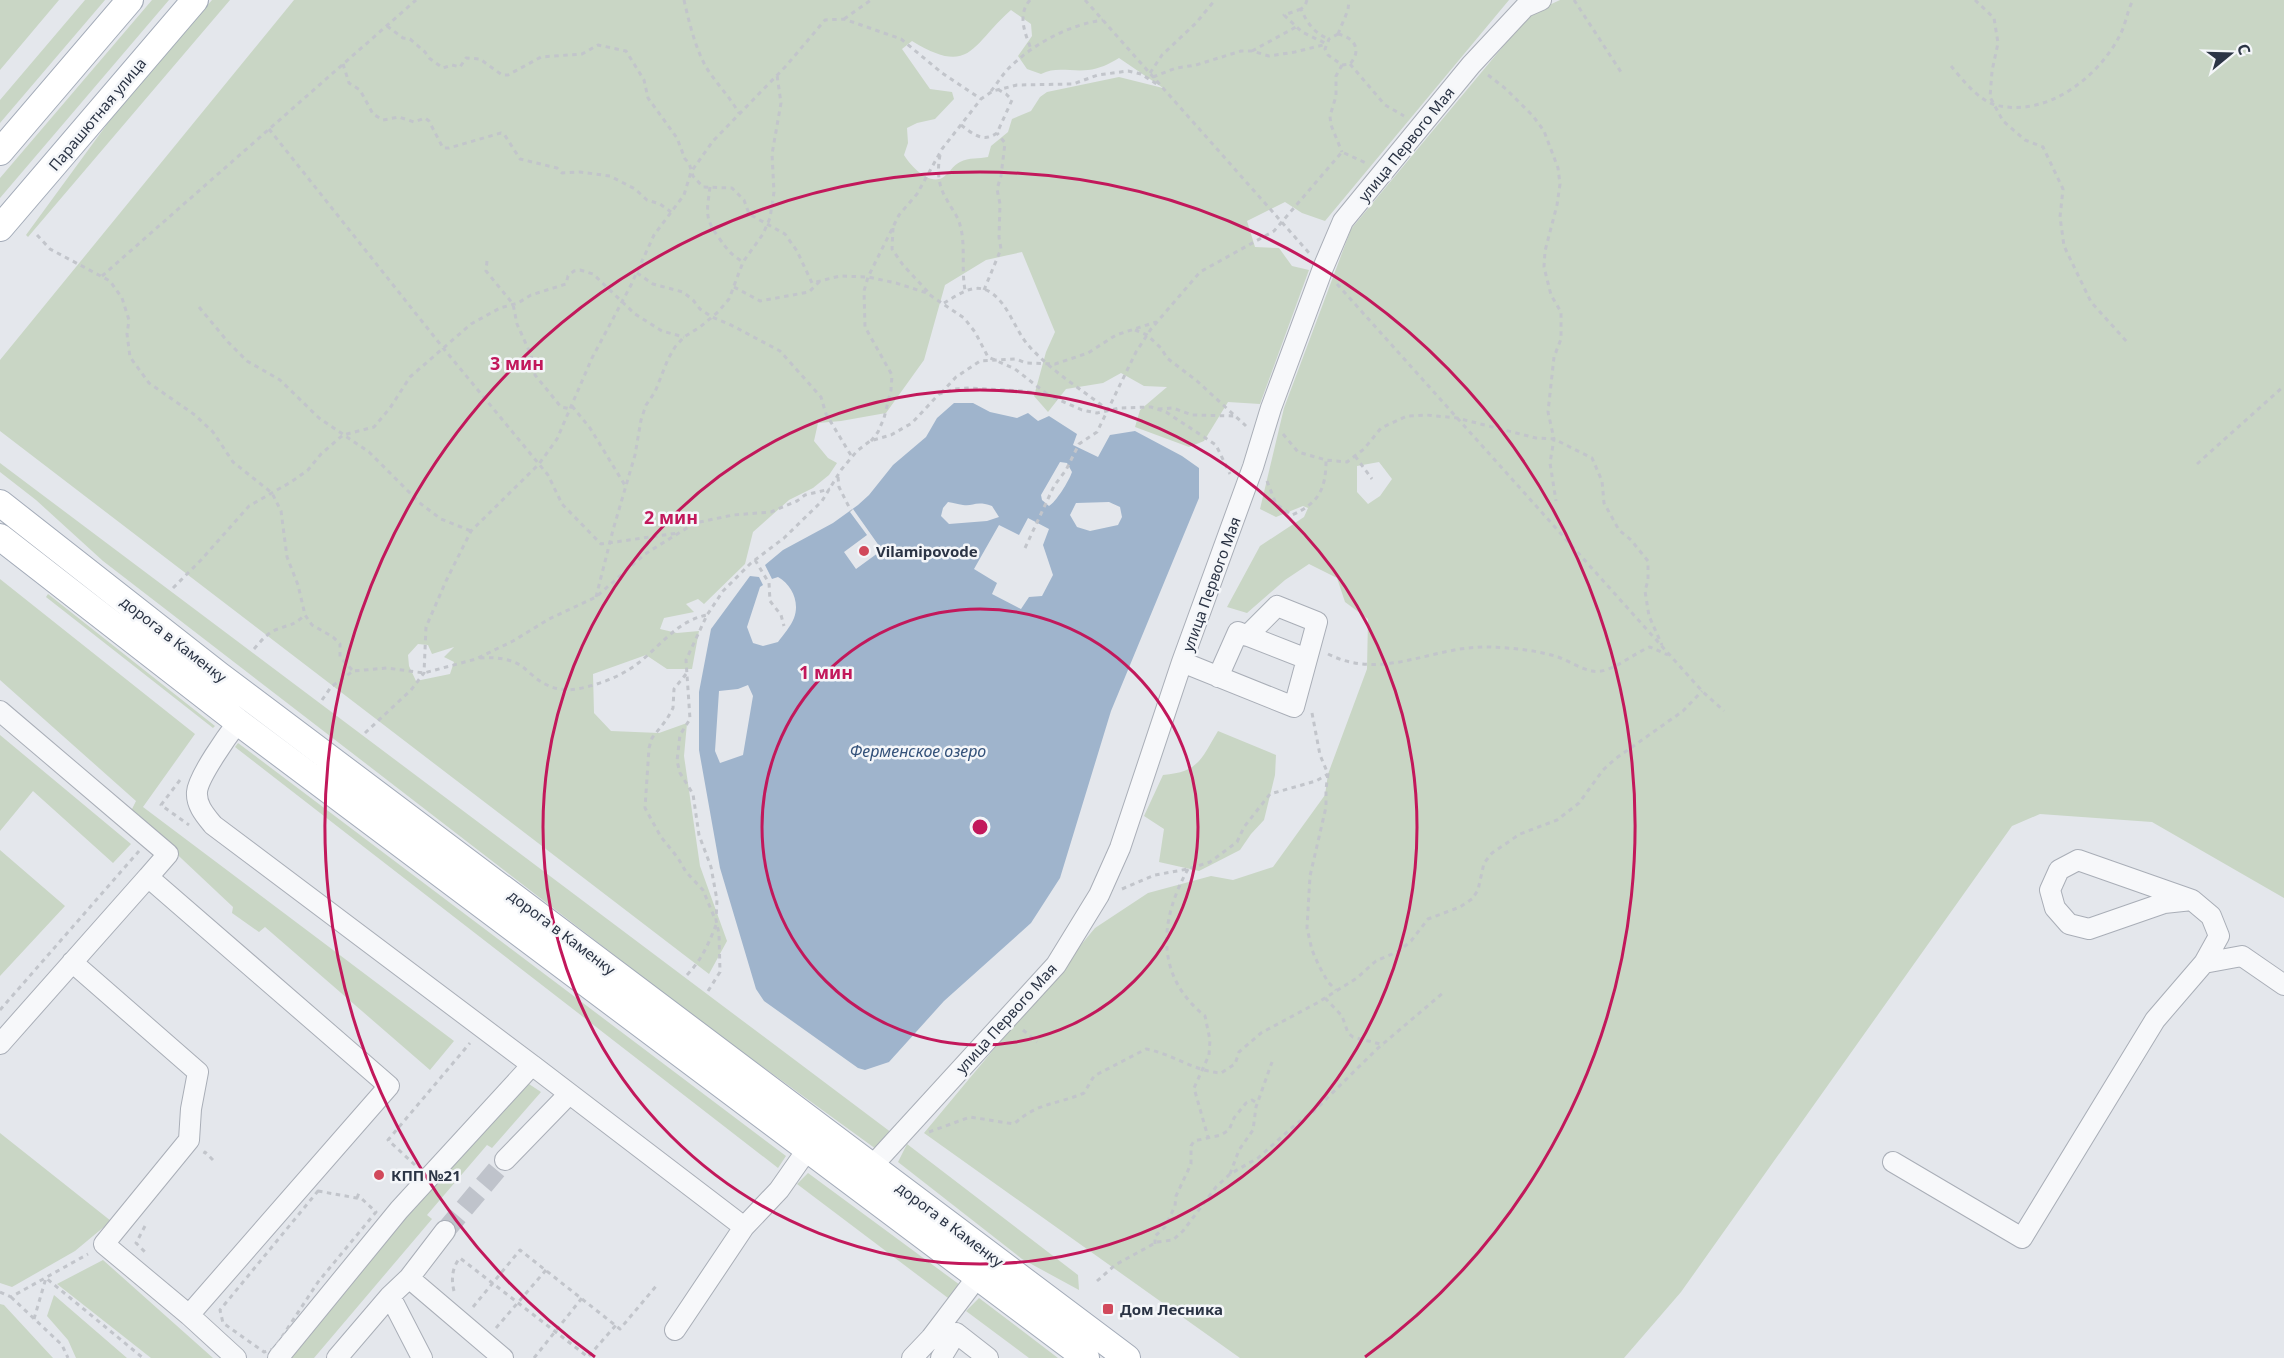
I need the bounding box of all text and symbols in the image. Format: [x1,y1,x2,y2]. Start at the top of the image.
north arrow [2200,24,2260,84]
text: С [2232,41,2256,58]
street label: Парашютная улица [44,53,150,175]
street label: улица Первого Мая [1354,83,1458,205]
text: 3 мин [490,351,544,375]
text: 2 мин [644,505,698,529]
street label: улица Первого Мая [1177,514,1245,654]
place label: Vilamipovode [876,541,978,561]
marker: Vilamipovode [857,544,871,558]
street label: дорога в Каменку [117,591,231,687]
text: 1 мин [799,660,853,684]
water label: Ферменское озеро [850,740,986,762]
centre of rings [970,817,990,837]
street label: дорога в Каменку [504,885,620,979]
street label: улица Первого Мая [951,959,1061,1077]
place label: КПП №21 [391,1165,461,1185]
marker: КПП №21 [372,1168,386,1182]
street label: дорога в Каменку [892,1177,1008,1271]
place label: Дом Лесника [1120,1299,1223,1319]
marker: Дом Лесника [1101,1302,1115,1316]

